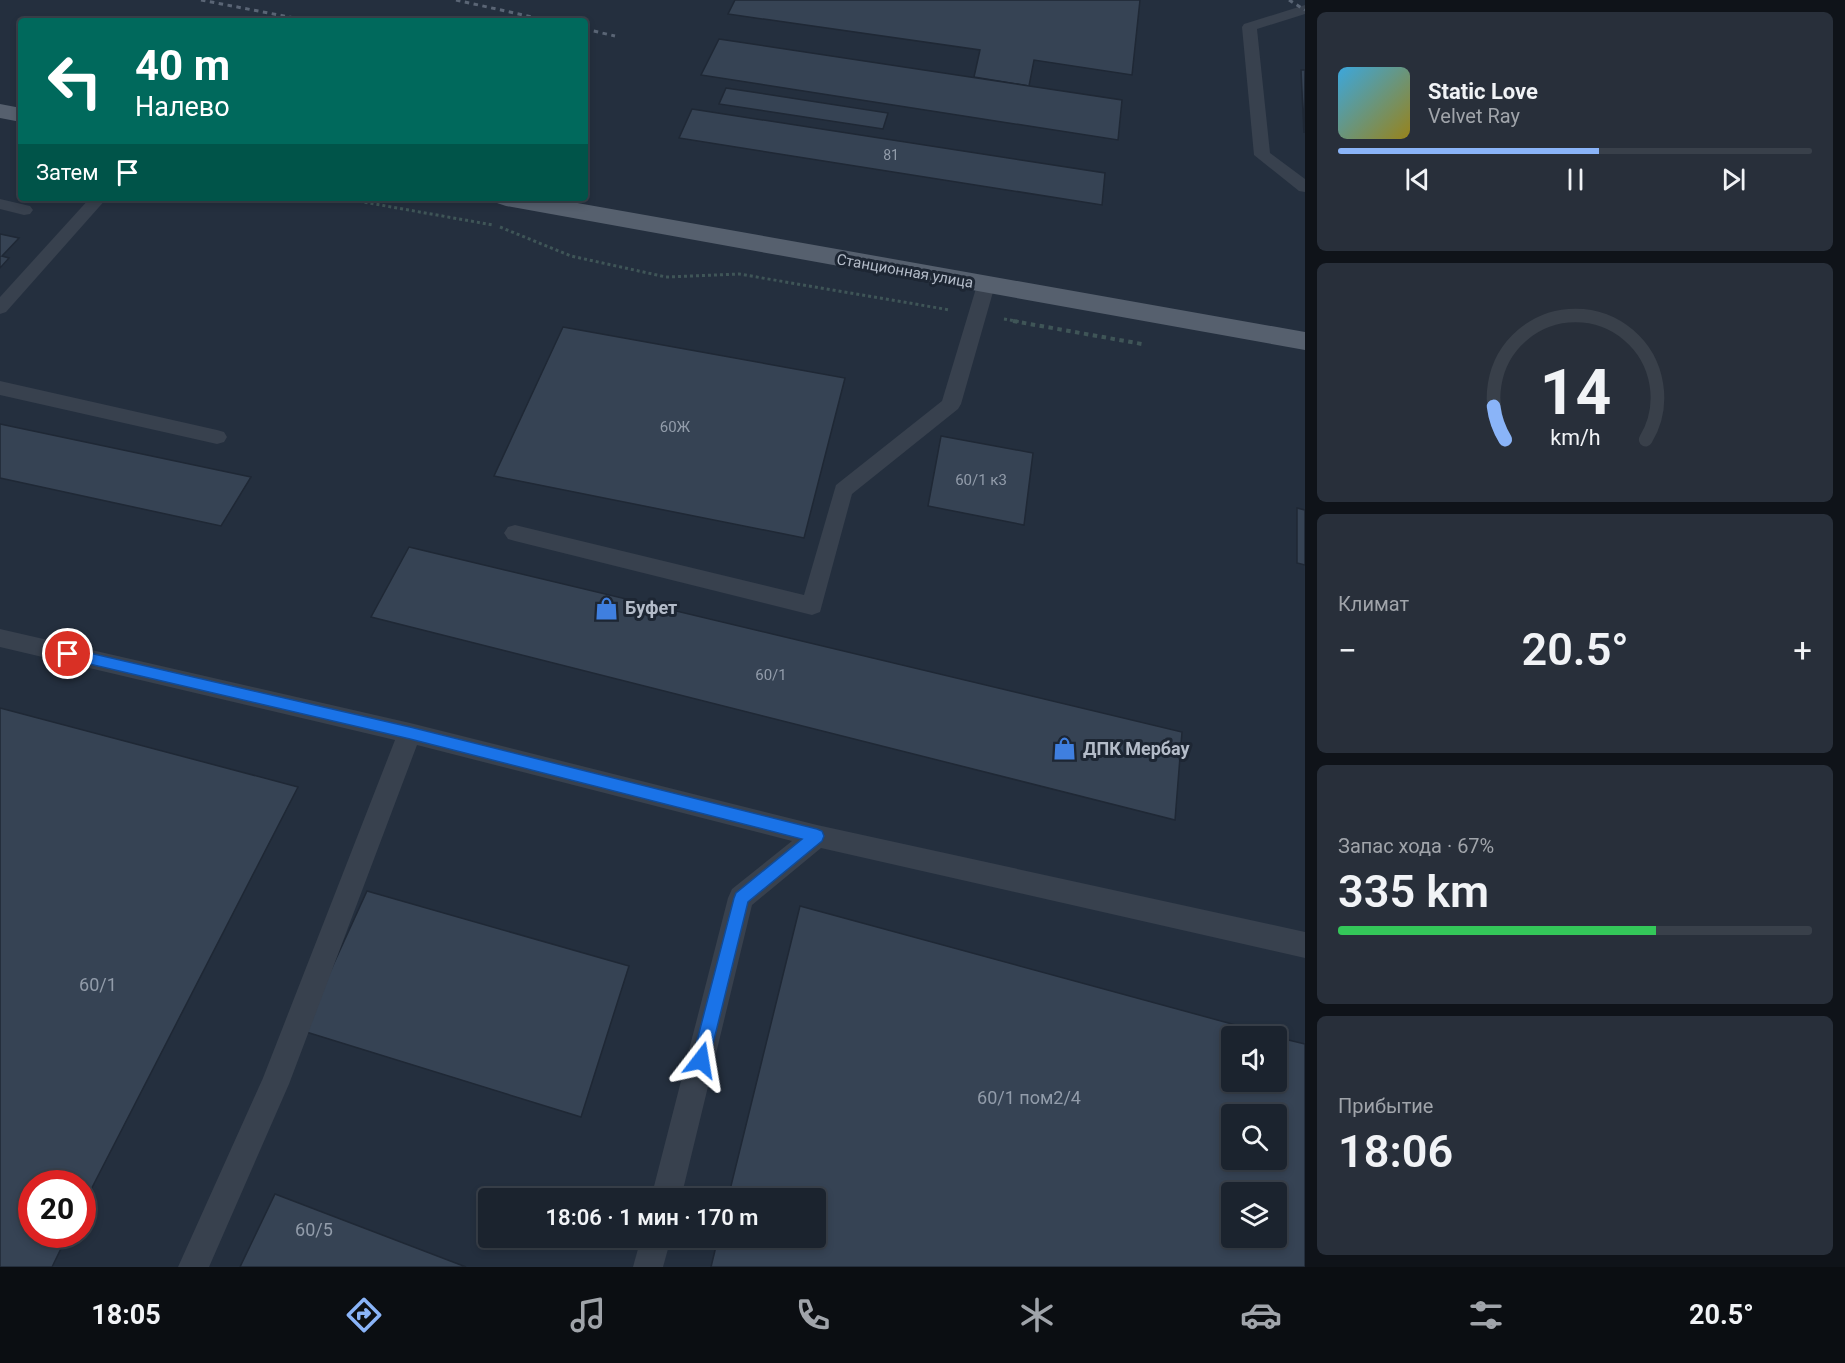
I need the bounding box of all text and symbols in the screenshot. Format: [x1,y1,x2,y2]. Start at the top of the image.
text: 40 m [135,41,230,90]
icon: left [36,42,114,120]
text: Static Love [1428,79,1538,104]
text: Налево [135,91,230,123]
text: Velvet Ray [1428,104,1520,128]
house number: 81 [883,147,899,163]
icon: arrive [111,156,144,189]
text: Затем [36,160,99,185]
icon: previous [1401,163,1434,196]
icon: pause [1559,163,1592,196]
icon: next [1717,163,1750,196]
street label: Станционная улица [835,250,975,292]
text: 14 [1539,356,1611,429]
house number: 60Ж [660,418,691,436]
text: km/h [1550,425,1600,450]
house number: 60/1 к3 [955,471,1007,489]
text: Климат [1338,592,1409,616]
shop icon: Буфет [594,595,620,621]
place label: Буфет [625,597,677,618]
text: 20.5° [1521,623,1629,676]
pin [42,628,93,679]
text: − [1338,631,1357,670]
text: + [1793,631,1812,670]
icon: arrive [51,637,84,670]
house number: 60/1 [755,666,787,684]
shop icon: ДПК Мербау [1052,736,1078,762]
place label: ДПК Мербау [1083,738,1191,759]
text: Запас хода · 67% [1338,834,1494,858]
text: 335 km [1338,865,1489,918]
house number: 60/1 [79,974,117,995]
map controls [1221,1026,1287,1248]
button: sound [1221,1026,1287,1092]
position arrow [669,1028,733,1092]
house number: 60/1 пом2/4 [977,1087,1081,1108]
text: Прибытие [1338,1094,1433,1118]
button: search [1221,1104,1287,1170]
text: 18:06 [1338,1125,1453,1178]
speed limit sign: 20 [18,1170,96,1248]
button: layers [1221,1182,1287,1248]
text: 18:06 · 1 мин · 170 m [546,1205,758,1230]
house number: 60/5 [295,1219,333,1240]
icon: directions [343,1294,385,1336]
icon: music [567,1294,609,1336]
icon: phone [792,1294,834,1336]
icon: climate [1016,1294,1058,1336]
icon: car [1240,1294,1282,1336]
icon: filters [1465,1294,1507,1336]
text: 18:05 [91,1299,161,1331]
text: 20.5° [1689,1299,1754,1331]

